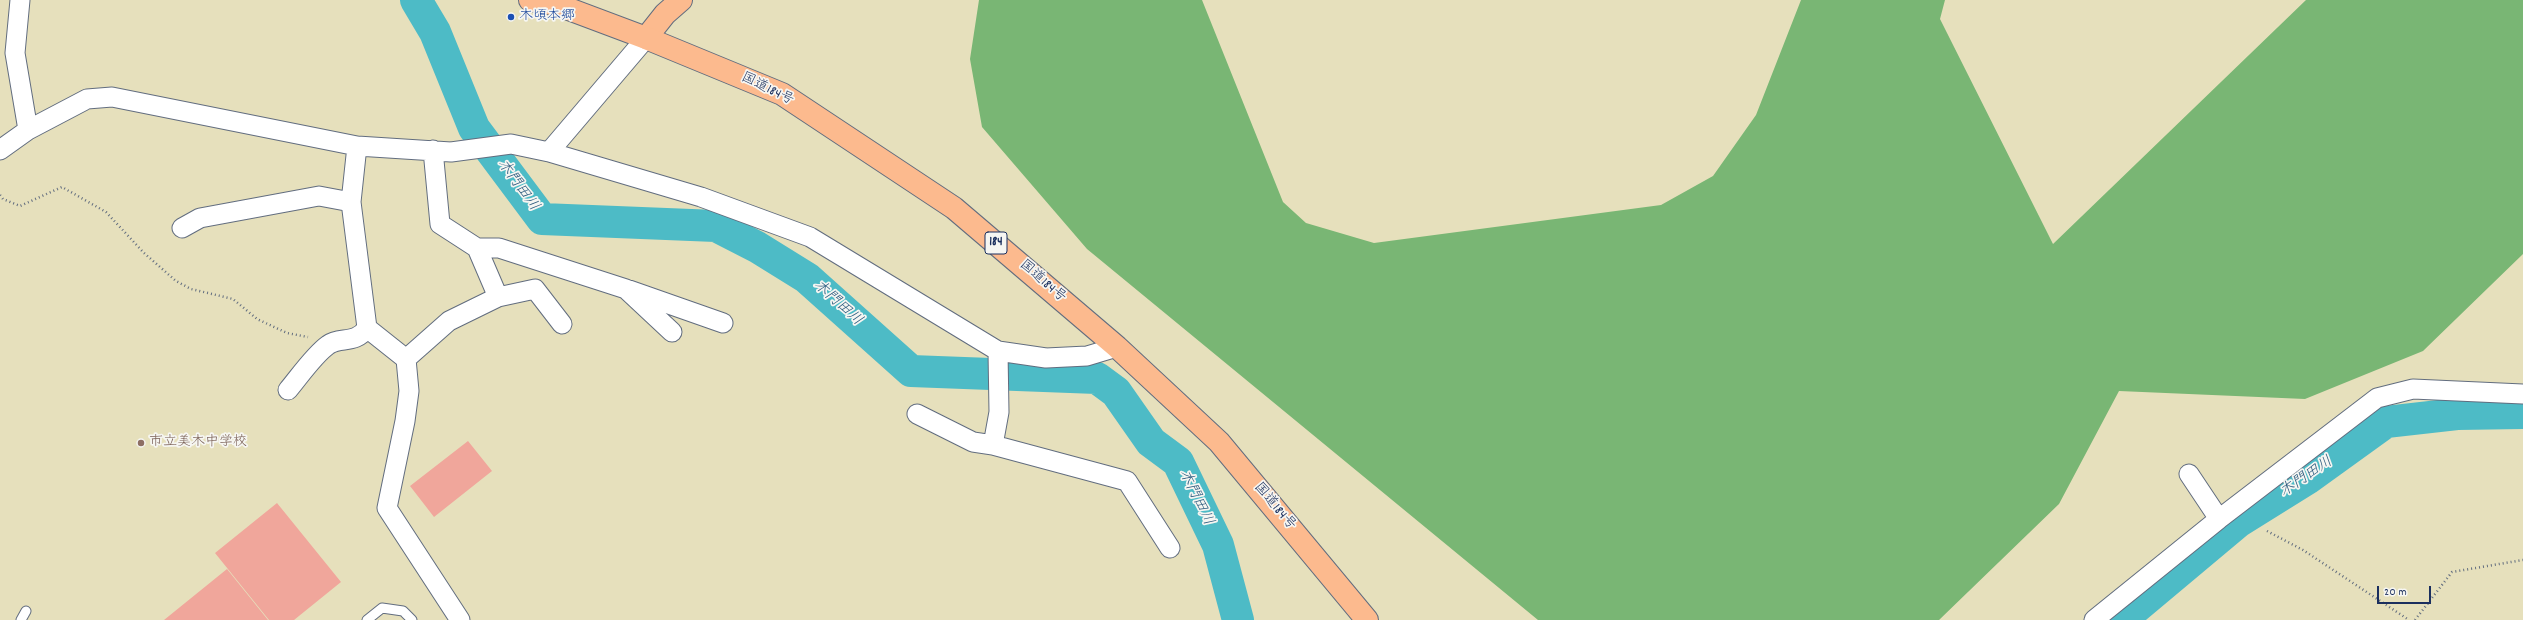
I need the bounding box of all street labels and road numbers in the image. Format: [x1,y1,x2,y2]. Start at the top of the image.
street label: 国道184号 [738,70,796,110]
road number: 184 [985,232,1007,254]
street label: 国道184号 [1015,257,1069,307]
street label: 国道184号 [1249,480,1299,534]

